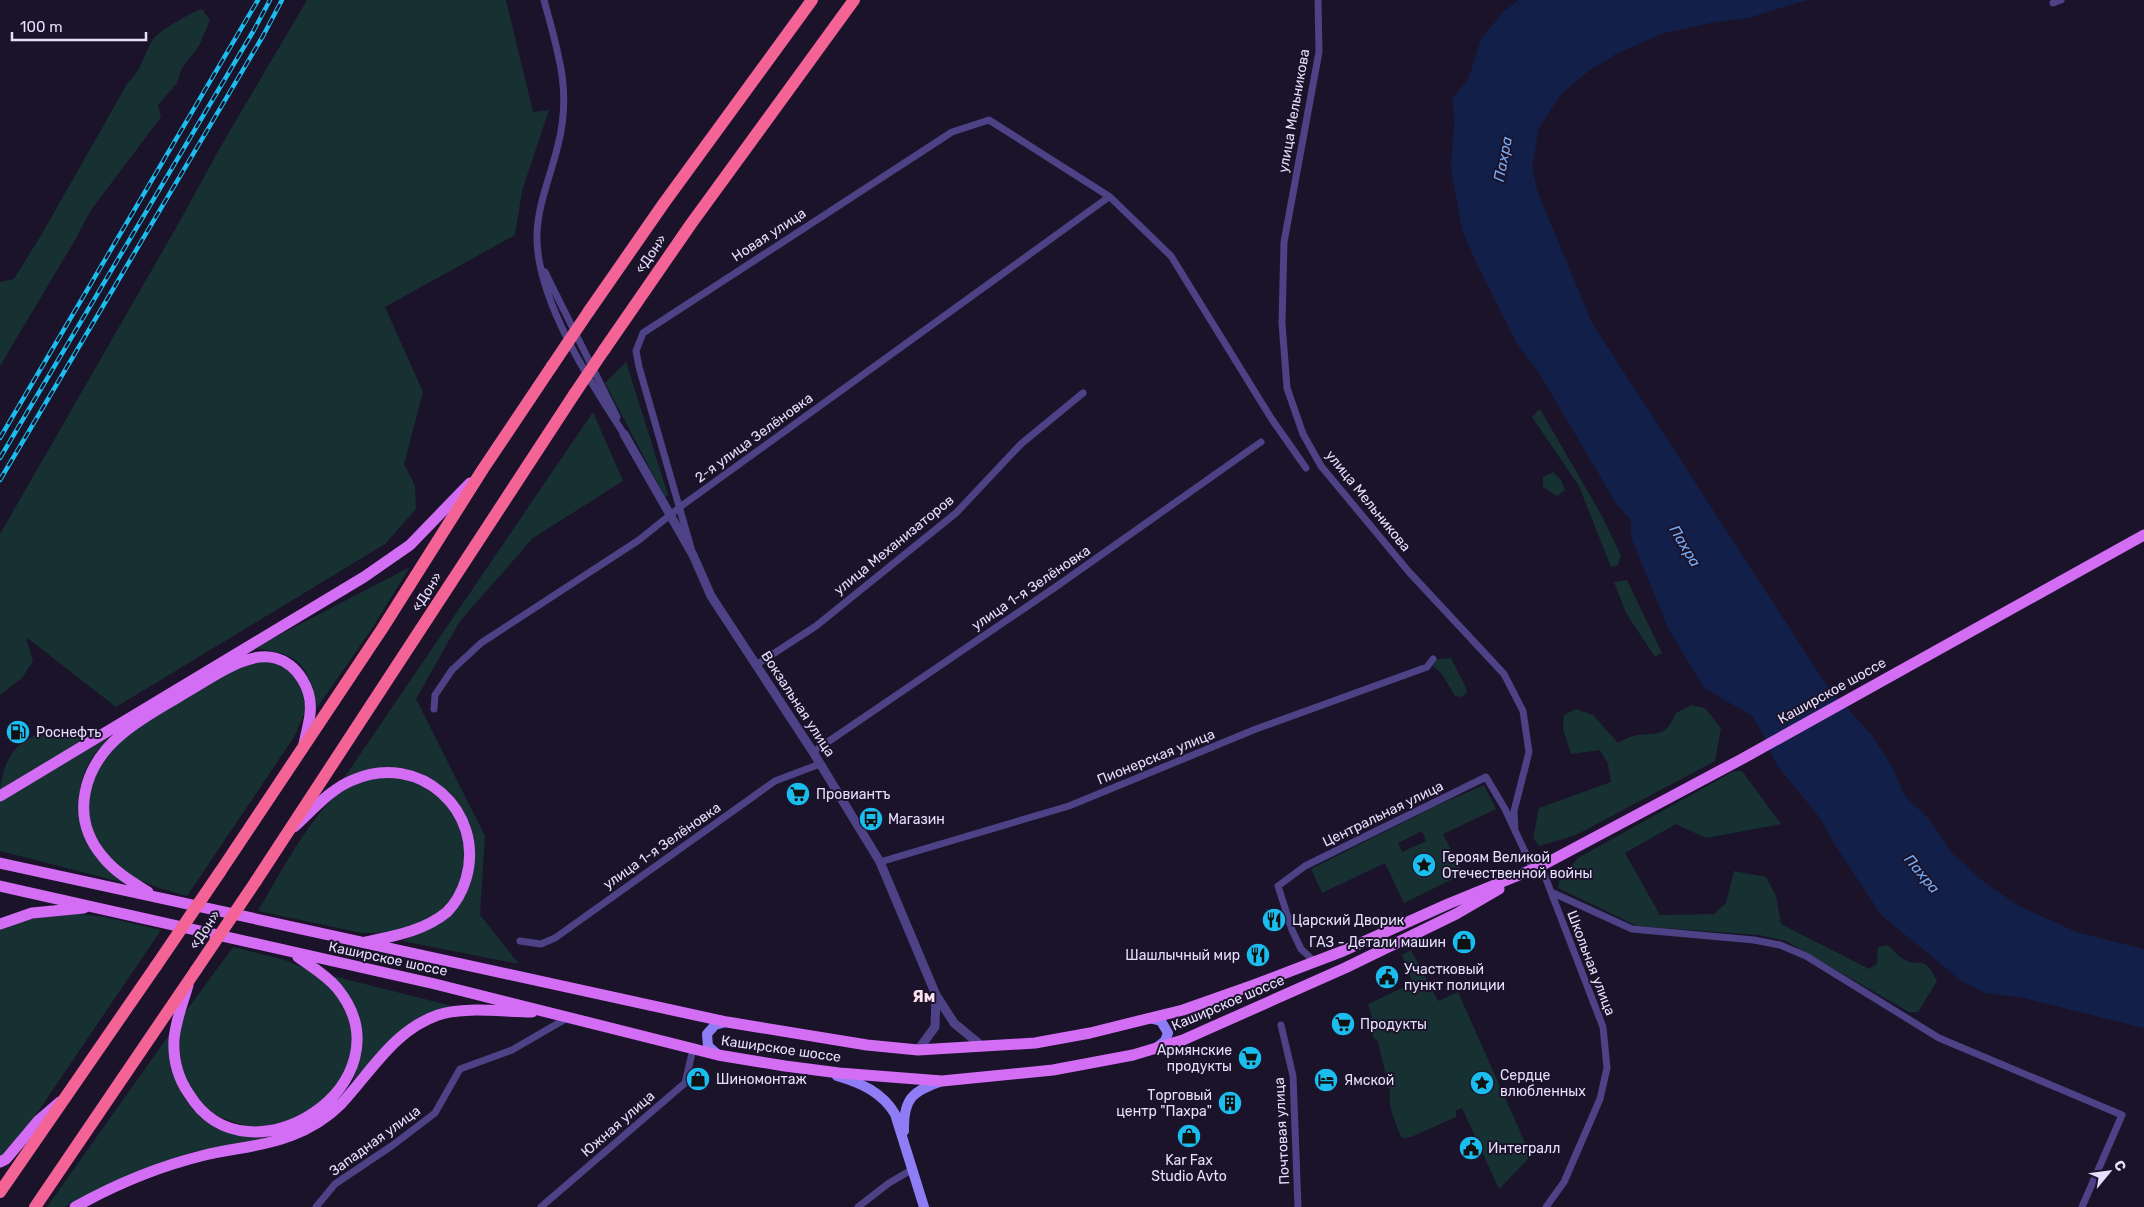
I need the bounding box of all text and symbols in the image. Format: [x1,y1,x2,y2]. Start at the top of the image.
scale bar [12,10,146,42]
text: 100 m [20,18,62,36]
street label: улица Мельникова [1275,48,1313,174]
water label: Пахра [1490,135,1516,183]
street label: Новая улица [729,205,809,265]
street label: «Дон» [632,231,670,277]
street label: 2-я улица Зелёновка [692,390,816,486]
street label: улица Мельникова [1322,447,1414,555]
street label: улица Механизаторов [831,491,957,599]
water label: Пахра [1666,522,1704,570]
street label: улица 1-я Зелёновка [968,542,1094,634]
street label: «Дон» [408,569,446,615]
street label: Вокзальная улица [758,648,838,760]
street label: Каширское шоссе [1775,654,1889,728]
fuel station icon: Роснефть [5,719,31,745]
place label: Роснефть [36,724,101,741]
street label: Пионерская улица [1095,726,1217,788]
street label: Центральная улица [1320,777,1446,851]
supermarket icon: Провиантъ [785,781,811,807]
place label: Провиантъ [816,786,890,803]
street label: улица 1-я Зелёновка [600,799,724,893]
bus stop icon: Магазин [858,806,884,832]
place label: Магазин [888,811,945,828]
place label: Героям Великой Отечественной войны [1442,849,1593,882]
water label: Пахра [1901,851,1944,897]
place icon: Героям Великой Отечественной войны [1411,852,1437,878]
street label: «Дон» [186,907,224,953]
restaurant icon: Царский Дворик [1261,907,1287,933]
street label: Школьная улица [1563,908,1619,1018]
place label: Царский Дворик [1292,912,1405,929]
shop icon: ГАЗ - Детали машин [1451,929,1477,955]
place label: ГАЗ - Детали машин [1309,934,1446,951]
street label: Каширское шоссе [327,938,449,980]
restaurant icon: Шашлычный мир [1245,942,1271,968]
place label: Шашлычный мир [1125,947,1240,964]
place label: Участковый пункт полиции [1404,961,1505,994]
public building icon: Участковый пункт полиции [1374,964,1400,990]
street label: Каширское шоссе [1169,971,1287,1034]
district label: Ям [913,987,935,1006]
supermarket icon: Продукты [1330,1011,1356,1037]
place label: Продукты [1360,1016,1427,1033]
street label: Каширское шоссе [720,1032,842,1066]
place label: Армянские продукты [1157,1042,1232,1075]
supermarket icon: Армянские продукты [1237,1045,1263,1071]
shop icon: Шиномонтаж [685,1066,711,1092]
hotel icon: Ямской [1313,1067,1339,1093]
place label: Сердце влюбленных [1500,1067,1586,1100]
place icon: Сердце влюбленных [1469,1070,1495,1096]
place label: Шиномонтаж [716,1071,807,1088]
place label: Ямской [1344,1072,1394,1089]
street label: Почтовая улица [1271,1077,1293,1185]
street label: Южная улица [578,1087,658,1161]
place label: Торговый центр "Пахра" [1116,1087,1212,1120]
building icon: Торговый центр "Пахра" [1217,1090,1243,1116]
street label: Западная улица [326,1102,424,1180]
shop icon: Kar Fax Studio Avto [1176,1123,1202,1149]
public building icon: Интегралл [1458,1135,1484,1161]
place label: Интегралл [1488,1140,1560,1157]
north arrow [2084,1147,2134,1197]
place label: Kar Fax Studio Avto [1151,1152,1227,1185]
text: С [2110,1158,2130,1175]

